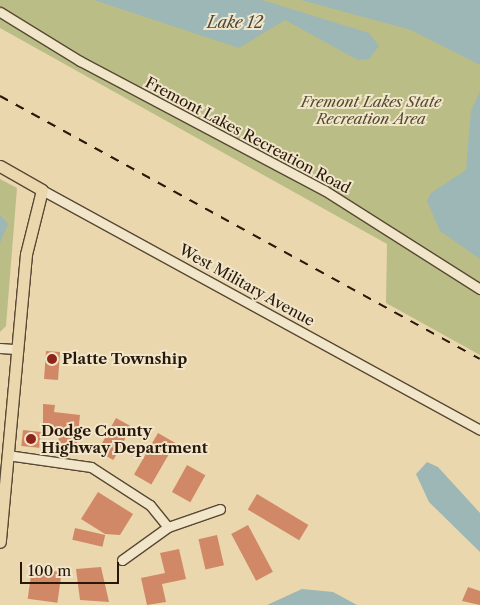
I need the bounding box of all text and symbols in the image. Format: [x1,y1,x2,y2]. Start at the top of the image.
water label: Lake 12 [207,12,263,32]
street label: Fremont Lakes Recreation Road [142,73,354,197]
park label: Fremont Lakes State Recreation Area [301,92,441,127]
street label: West Military Avenue [176,240,318,330]
place label: Platte Township [62,350,188,368]
marker: Platte Township [46,353,58,365]
place label: Dodge County Highway Department [41,421,208,456]
marker: Dodge County Highway Department [25,433,37,445]
scale bar [22,552,121,584]
text: 100 m [28,561,71,580]

